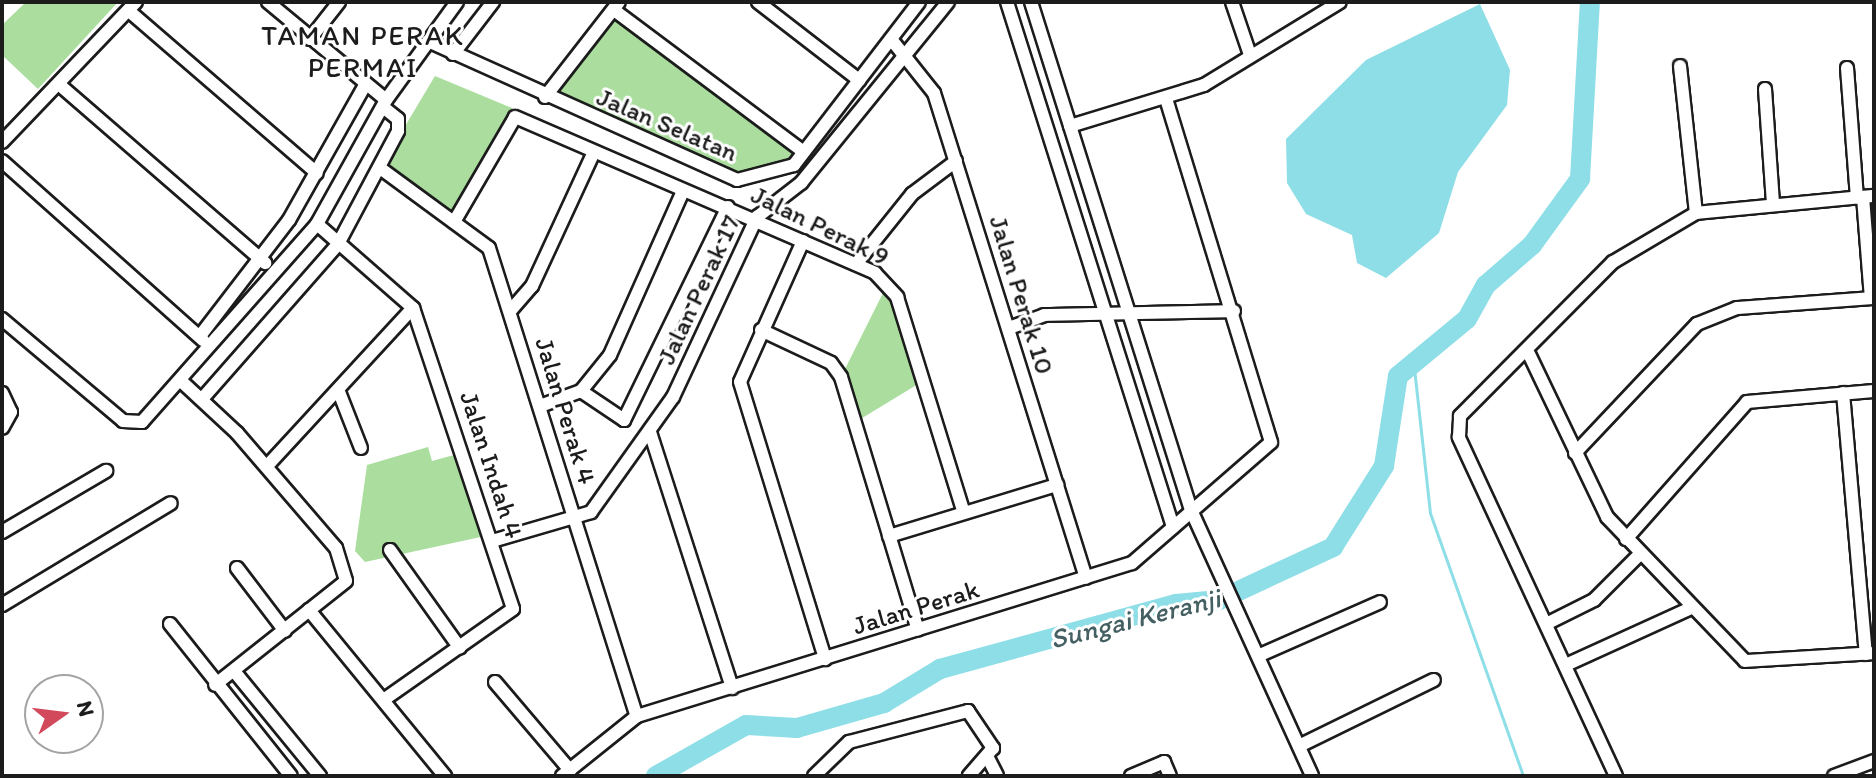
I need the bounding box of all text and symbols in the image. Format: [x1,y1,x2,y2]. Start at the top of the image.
district label: TAMAN PERAK PERMAI [261,18,465,84]
street label: Jalan Selatan [592,81,742,169]
street label: Jalan Perak 9 [747,180,893,272]
street label: Jalan Perak 17 [651,211,747,369]
street label: Jalan Perak 10 [982,213,1060,377]
street label: Jalan Perak 4 [528,335,602,487]
street label: Jalan Indah 4 [453,388,529,542]
street label: Jalan Perak [850,574,982,642]
water label: Sungai Keranji [1047,581,1223,655]
north arrow [24,674,104,754]
text: N [71,698,101,719]

